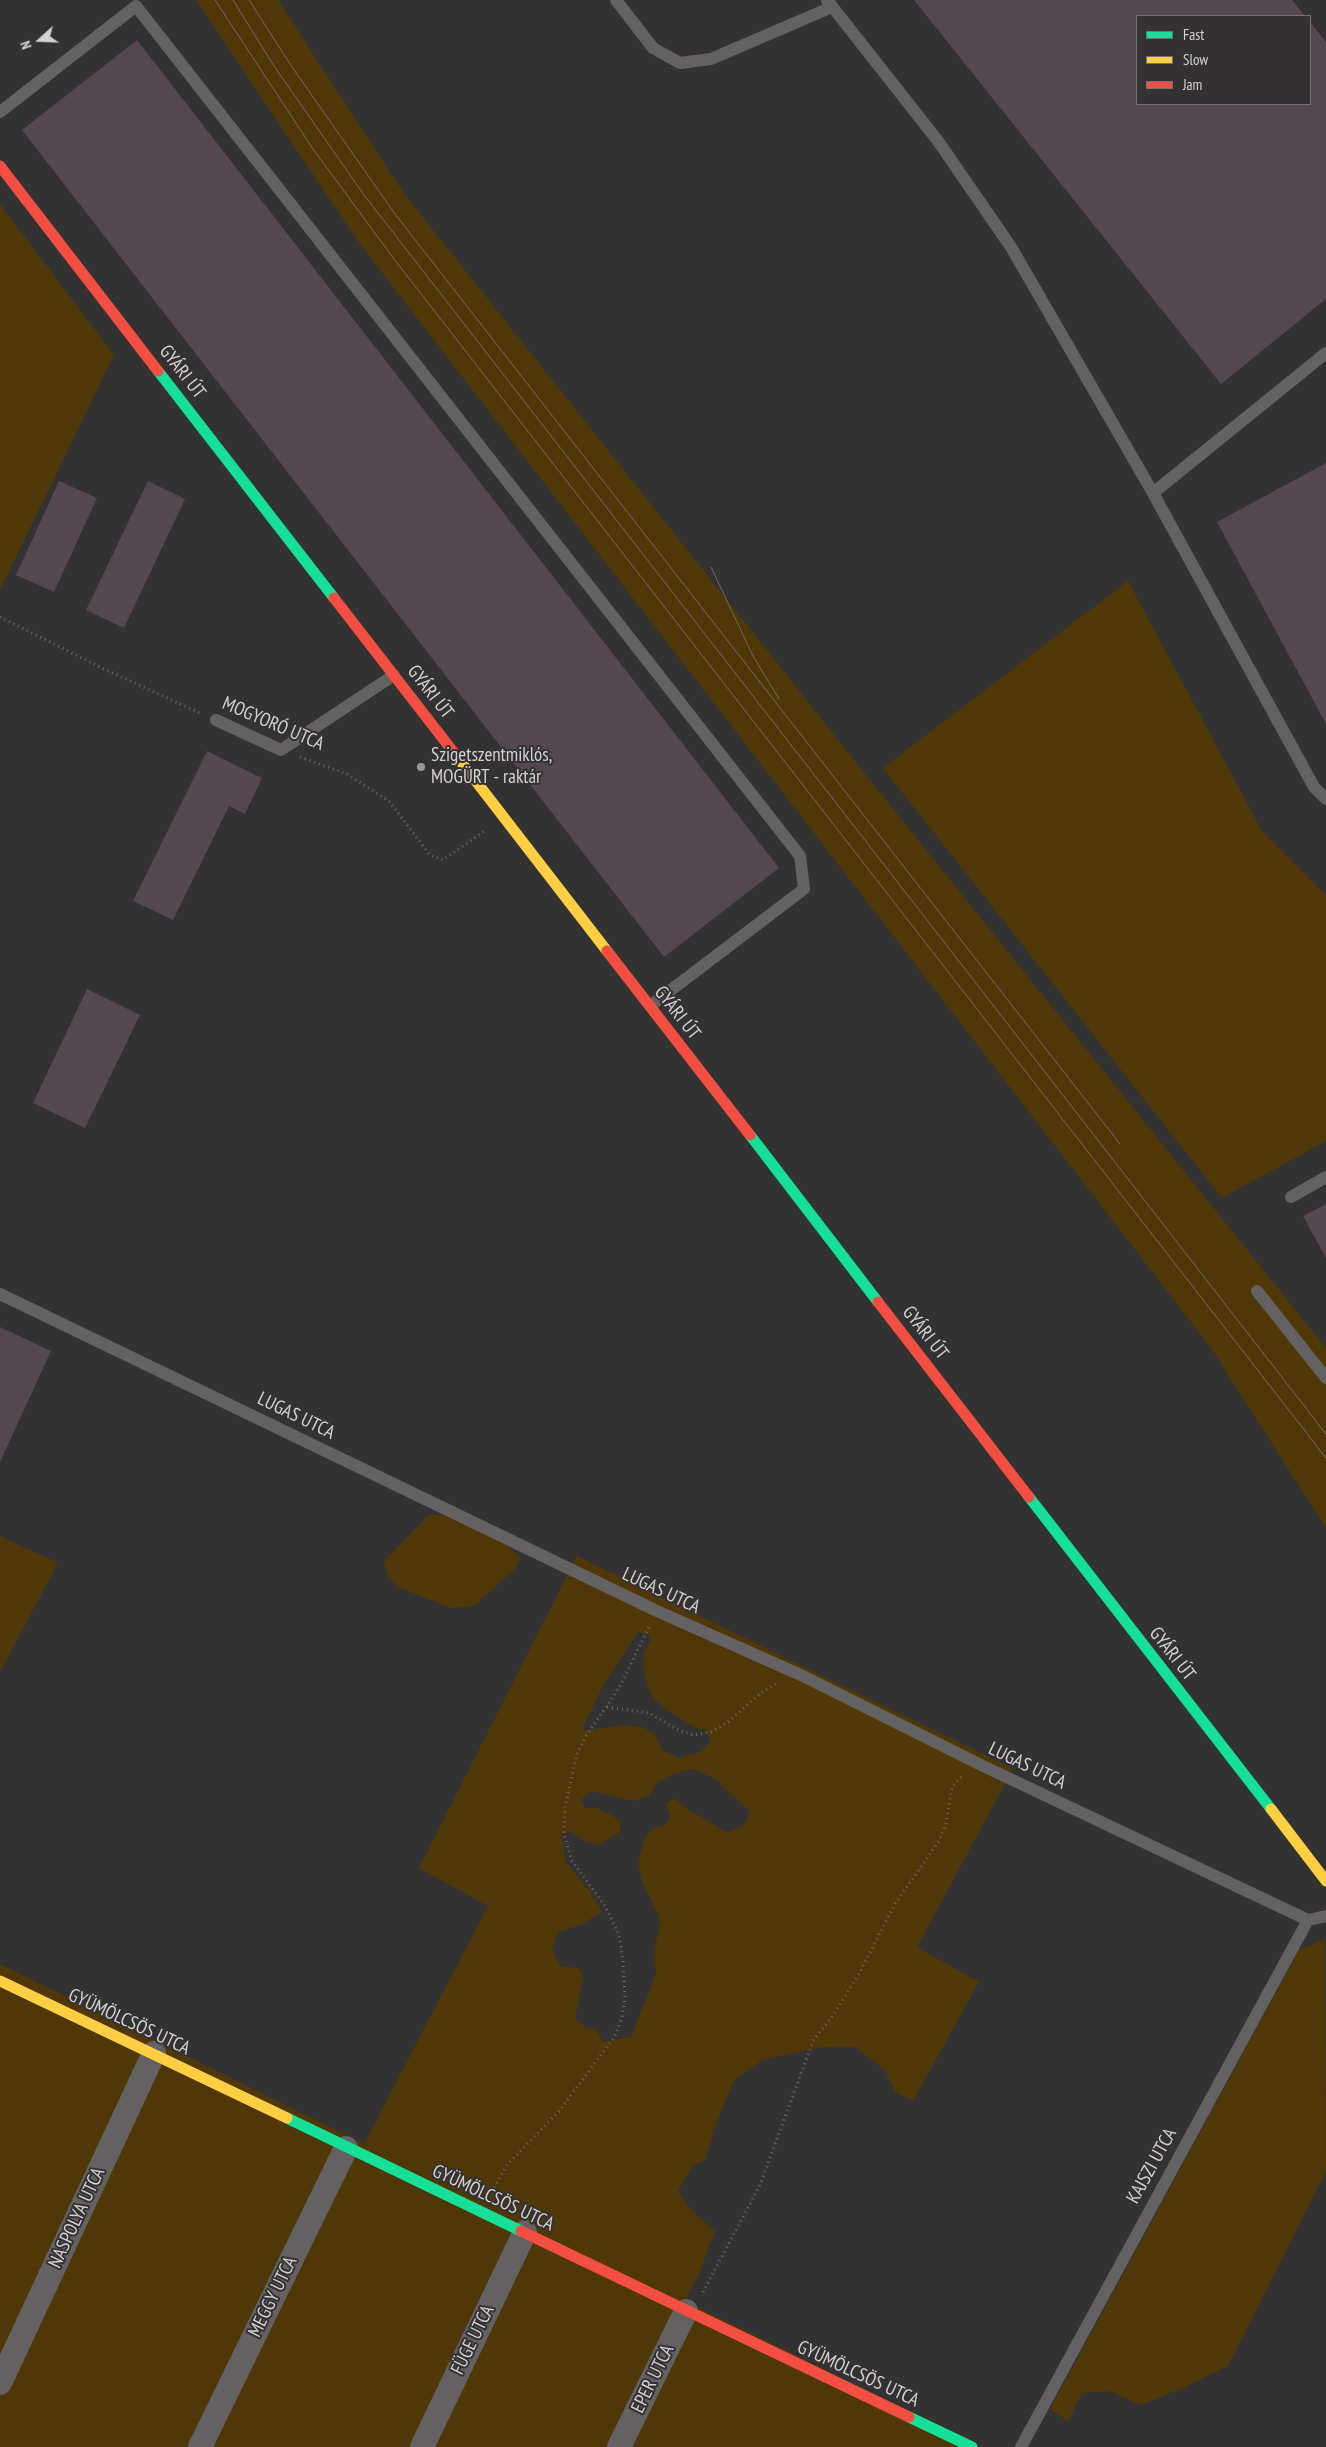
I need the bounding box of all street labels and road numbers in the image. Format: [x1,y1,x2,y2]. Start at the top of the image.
street label: GYÁRI ÚT [154,341,210,403]
street label: GYÁRI ÚT [402,661,458,723]
street label: MOGYORÓ UTCA [219,692,327,756]
street label: GYÁRI ÚT [649,982,705,1044]
street label: GYÁRI ÚT [897,1302,953,1364]
street label: LUGAS UTCA [254,1388,338,1444]
street label: LUGAS UTCA [618,1563,704,1619]
street label: GYÁRI ÚT [1144,1623,1200,1685]
street label: LUGAS UTCA [985,1738,1069,1794]
street label: GYÜMÖLCSÖS UTCA [65,1984,193,2060]
street label: KAJSZI UTCA [1122,2124,1182,2208]
street label: GYÜMÖLCSÖS UTCA [429,2160,557,2236]
street label: NASPOLYA UTCA [44,2164,110,2272]
street label: MEGGY UTCA [244,2253,302,2341]
street label: FÜGE UTCA [446,2302,500,2378]
street label: GYÜMÖLCSÖS UTCA [794,2336,922,2412]
street label: EPER UTCA [627,2341,679,2417]

